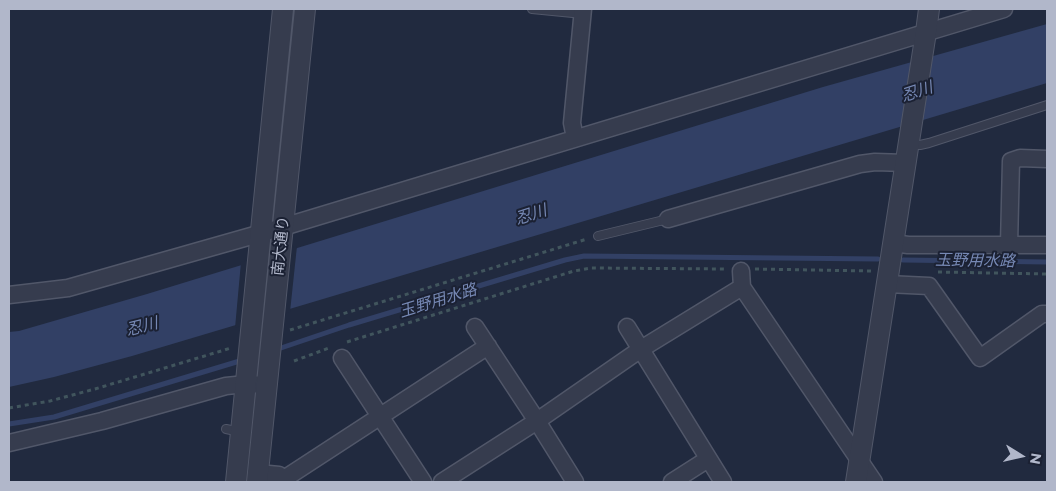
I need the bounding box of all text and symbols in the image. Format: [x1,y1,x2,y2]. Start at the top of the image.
water label: 忍川 [899,78,935,106]
water label: 忍川 [513,201,549,229]
street label: 南大通り [269,215,293,277]
water label: 玉野用水路 [935,251,1015,271]
water label: 玉野用水路 [397,280,479,322]
water label: 忍川 [124,314,160,340]
north arrow [996,431,1046,481]
text: N [1026,451,1046,466]

